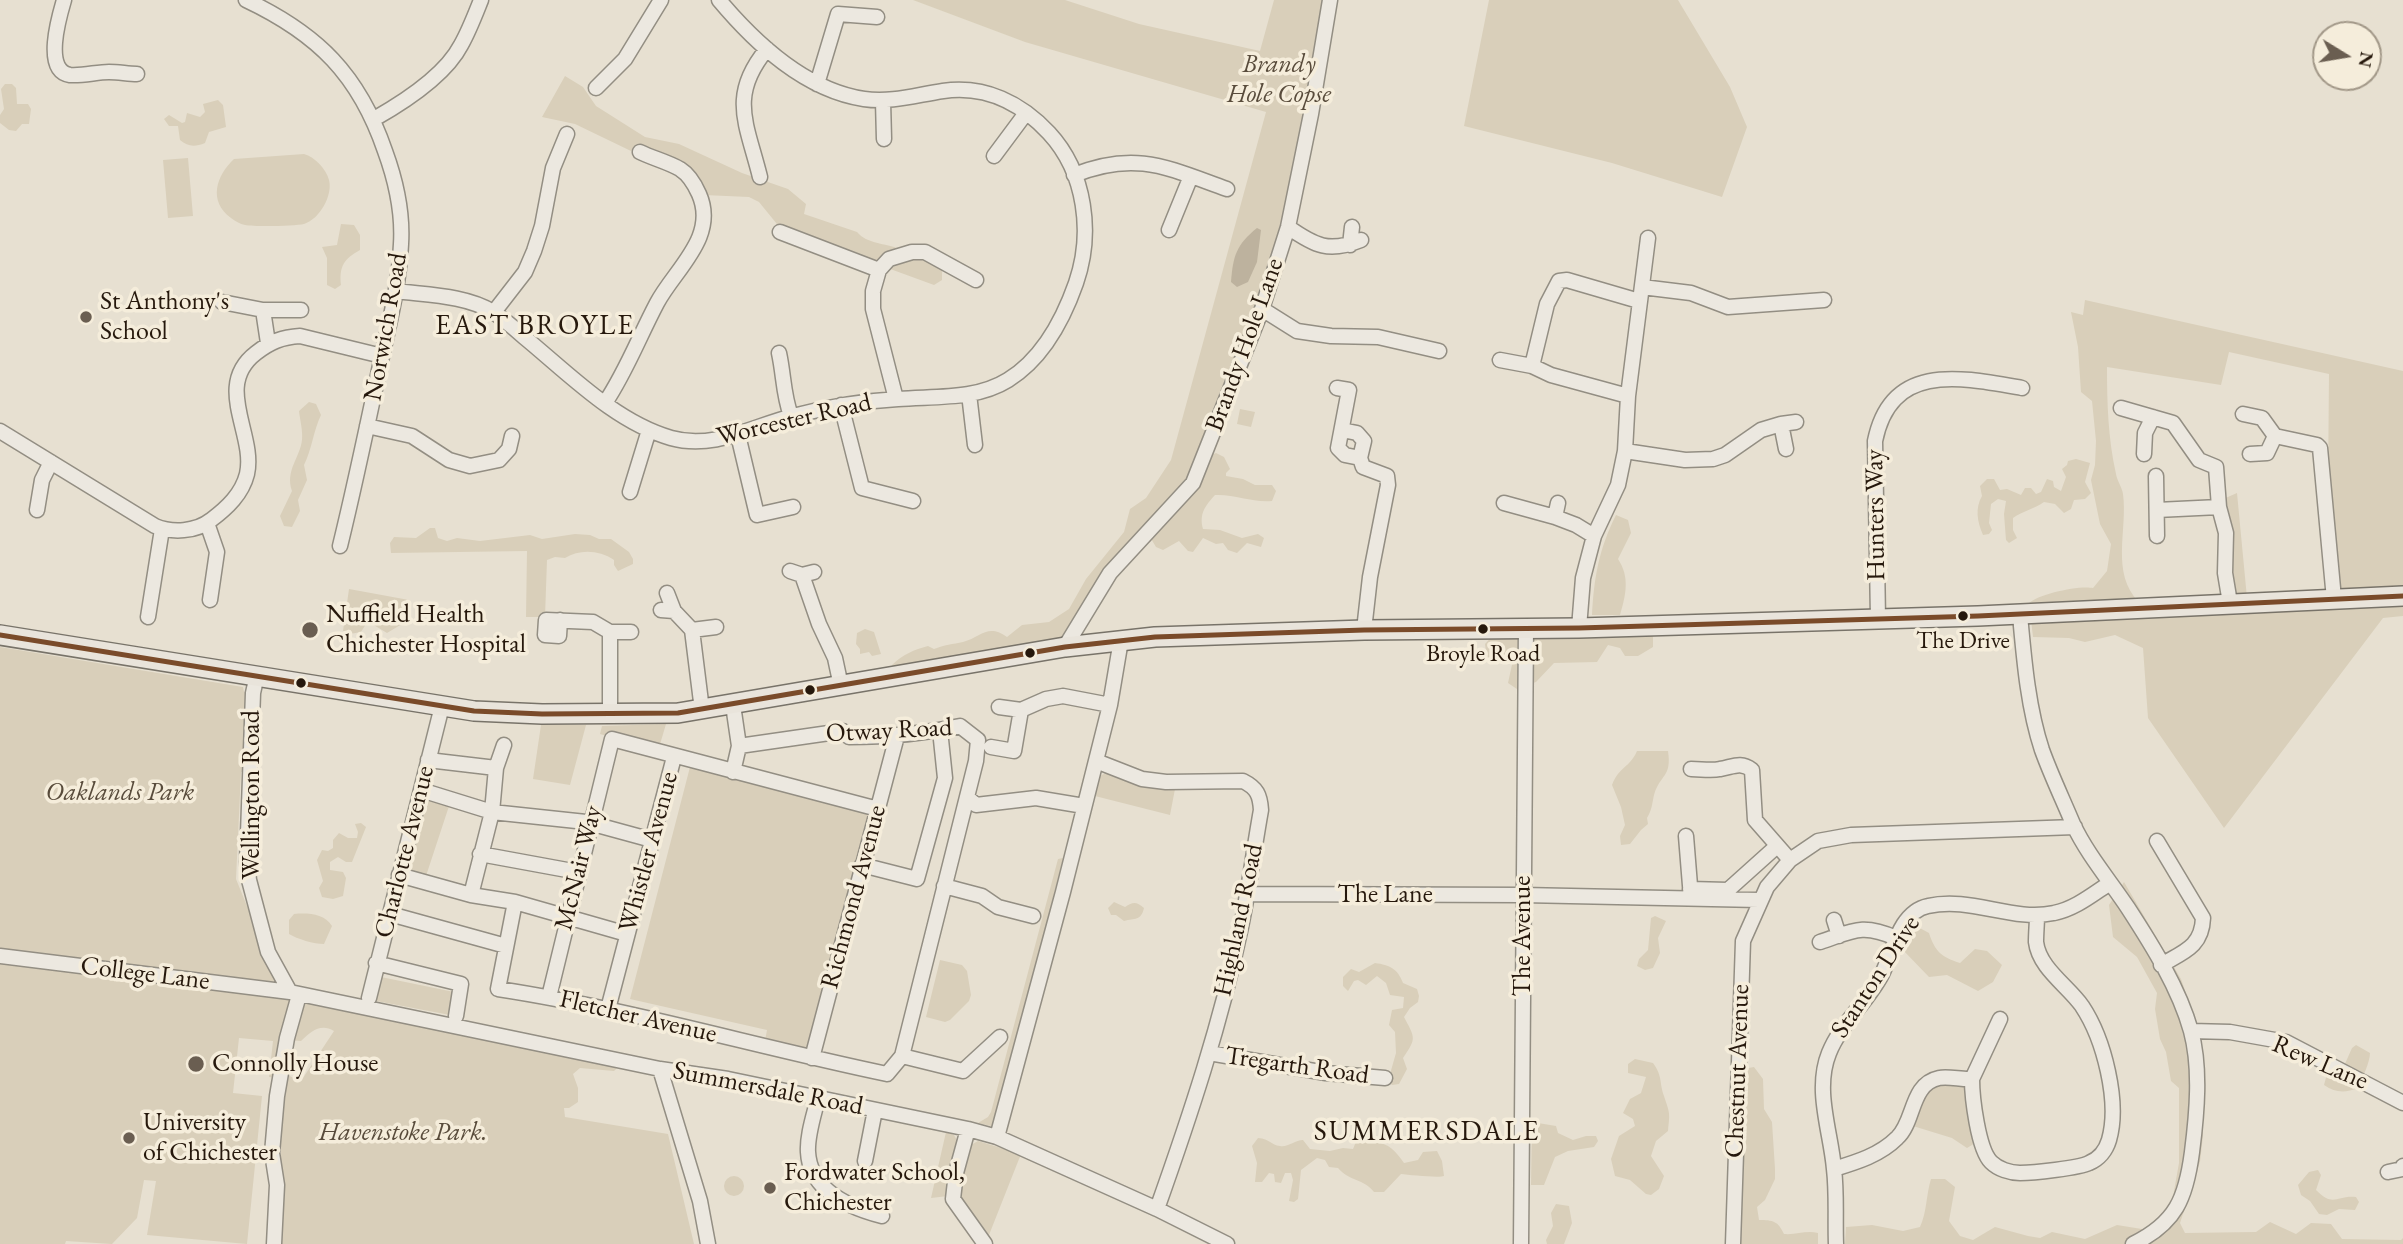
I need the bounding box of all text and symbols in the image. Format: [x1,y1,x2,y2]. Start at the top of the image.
north arrow [2312,21,2382,91]
park label: Brandy Hole Copse [1227,49,1331,110]
text: N [2352,50,2380,70]
street label: Norwich Road [358,250,414,404]
street label: Brandy Hole Lane [1199,254,1291,436]
place label: St Anthony's School [100,286,229,348]
marker: St Anthony's School [78,309,94,325]
district label: EAST BROYLE [436,309,634,343]
street label: Worcester Road [714,387,874,453]
street label: Hunters Way [1859,449,1893,581]
place label: Nuffield Health Chichester Hospital [326,599,526,660]
marker: The Drive [1956,609,1970,623]
marker: Nuffield Health Chichester Hospital [300,620,320,640]
marker: Broyle Road [1476,622,1490,636]
place label: The Drive [1916,627,2010,655]
place label: Broyle Road [1426,640,1540,668]
unlabelled marker [1023,646,1037,660]
unlabelled marker [294,676,308,690]
unlabelled marker [803,683,817,697]
street label: Wellington Road [236,710,268,880]
street label: Otway Road [825,712,953,750]
street label: Charlotte Avenue [369,763,441,941]
street label: Whistler Avenue [613,768,685,936]
park label: Oaklands Park [46,777,194,809]
street label: McNair Way [548,802,610,934]
street label: Richmond Avenue [815,802,893,992]
street label: Highland Road [1208,841,1270,999]
street label: The Avenue [1507,876,1539,996]
street label: The Lane [1337,879,1433,911]
street label: Stanton Drive [1825,910,1927,1044]
street label: College Lane [79,951,211,997]
street label: Fletcher Avenue [556,984,720,1050]
street label: Chestnut Avenue [1719,984,1757,1158]
street label: Rew Lane [2267,1029,2373,1097]
street label: Tregarth Road [1223,1040,1371,1092]
place label: Connolly House [212,1048,379,1080]
marker: Connolly House [186,1054,206,1074]
street label: Summersdale Road [670,1055,866,1123]
place label: University of Chichester [143,1107,277,1168]
district label: SUMMERSDALE [1315,1115,1539,1149]
park label: Havenstoke Park. [319,1117,487,1149]
marker: University of Chichester [121,1130,137,1146]
place label: Fordwater School, Chichester [784,1157,965,1218]
marker: Fordwater School, Chichester [762,1180,778,1196]

